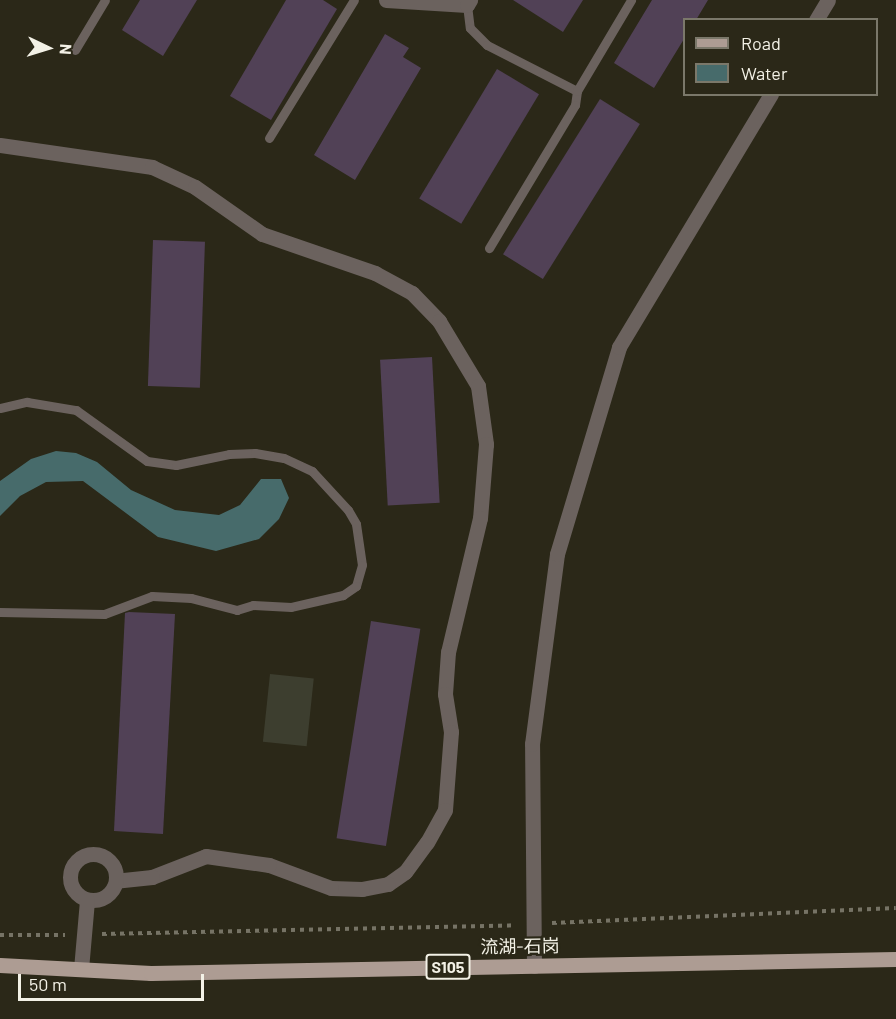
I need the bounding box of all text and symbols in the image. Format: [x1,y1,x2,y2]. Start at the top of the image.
north arrow [18,18,78,78]
legend [683,18,878,96]
text: Road [741,32,781,54]
text: N [57,43,76,55]
text: Water [741,62,788,84]
street label: 流湖-石岗 [480,935,560,957]
road number: S105 [426,954,470,980]
scale bar [21,962,207,1000]
text: 50 m [29,973,67,995]

